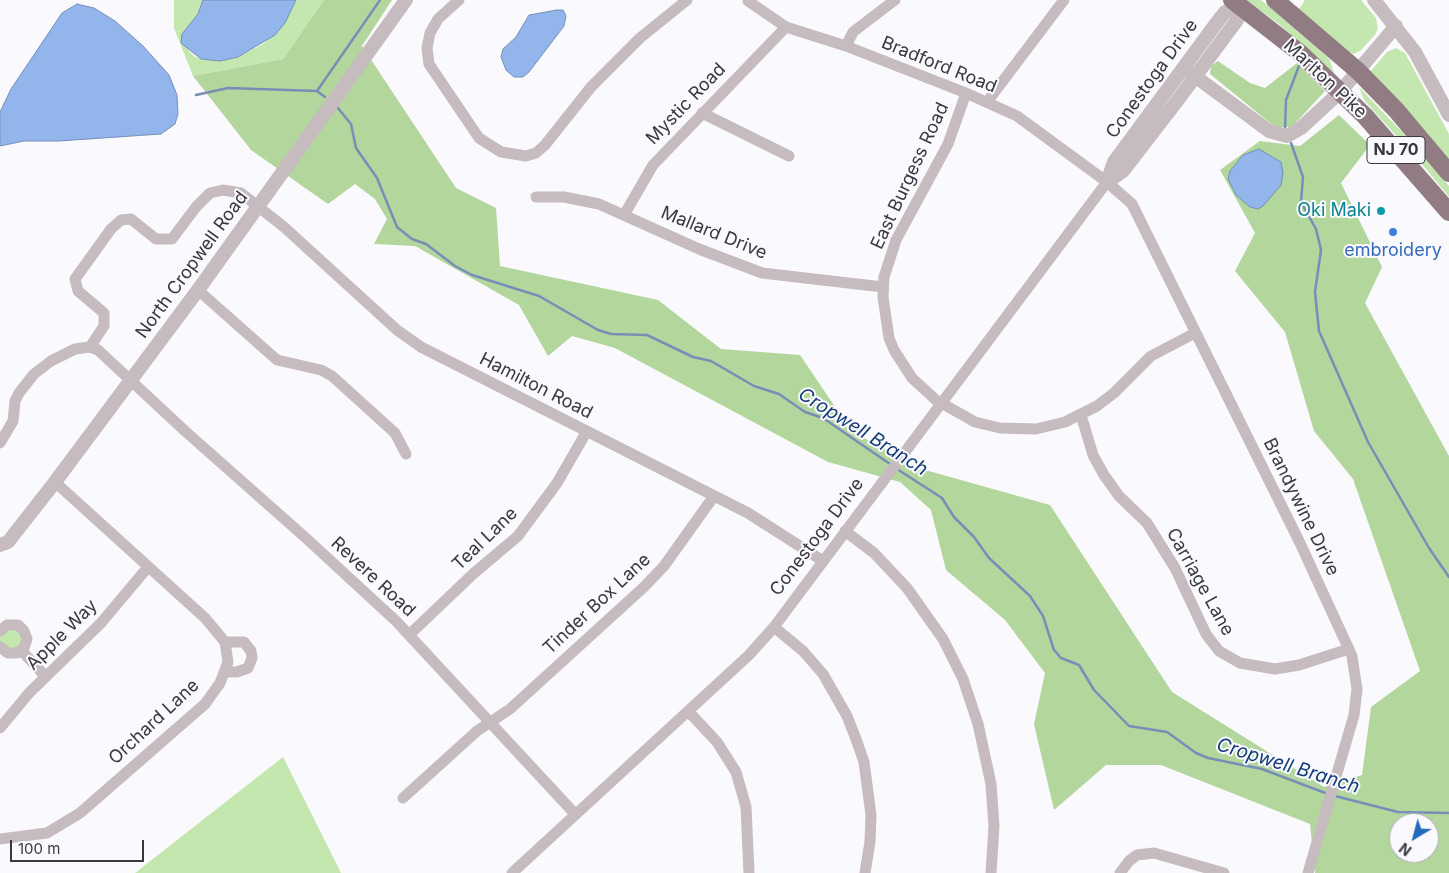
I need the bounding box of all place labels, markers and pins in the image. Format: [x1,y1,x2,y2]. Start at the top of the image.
place label: Oki Maki [1297,200,1371,222]
marker: Oki Maki [1375,205,1387,217]
marker: embroidery [1387,226,1399,238]
place label: embroidery [1344,240,1442,262]

